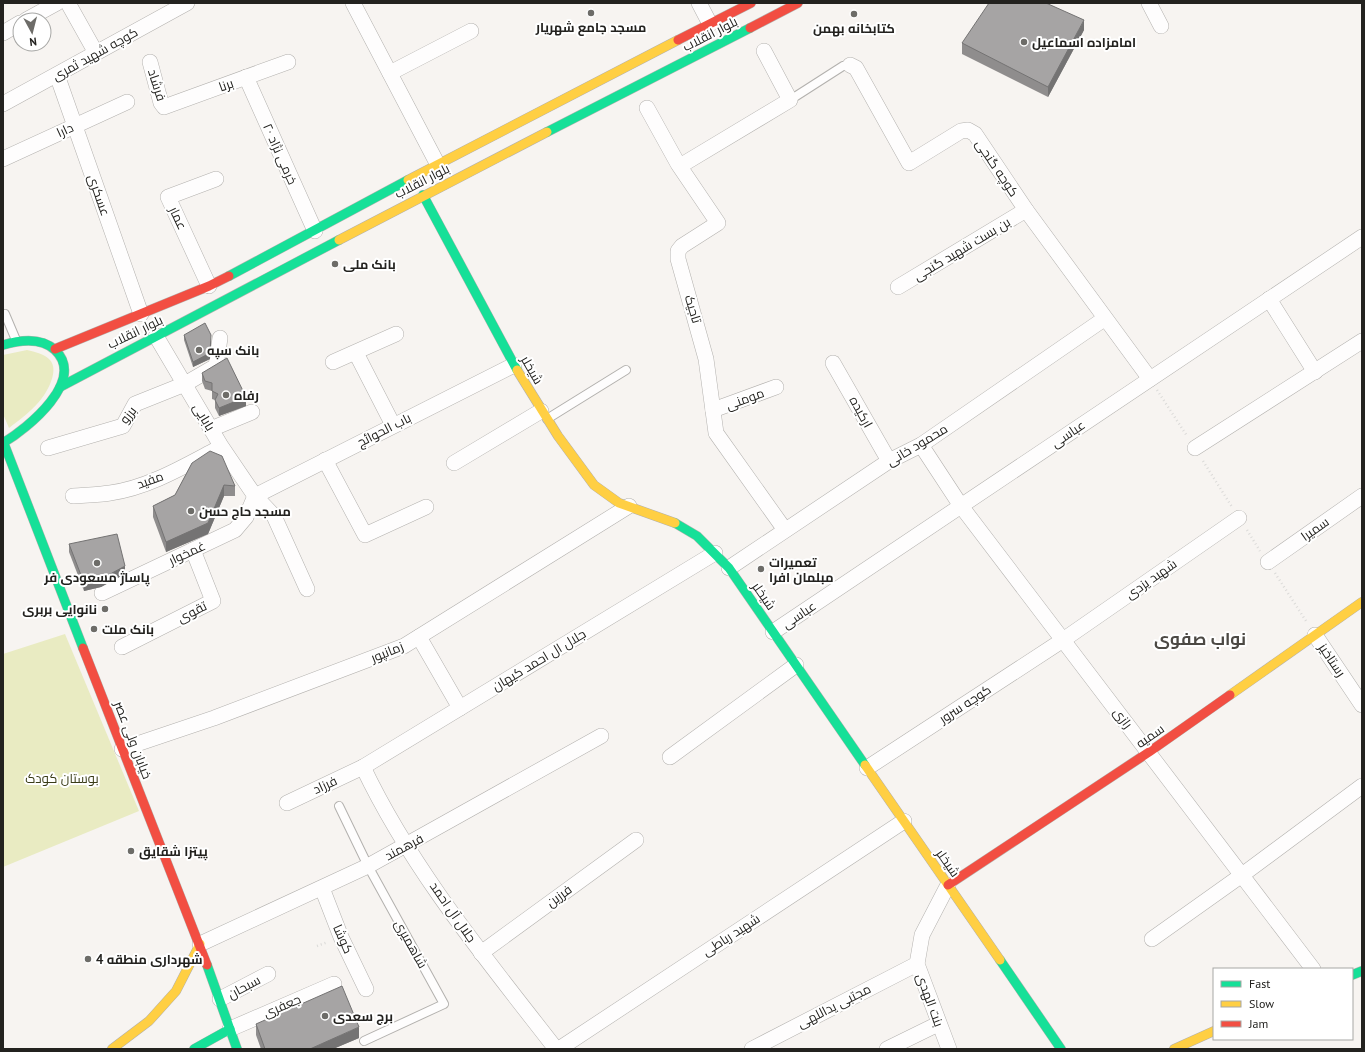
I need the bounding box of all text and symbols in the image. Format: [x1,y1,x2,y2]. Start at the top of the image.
marker: مسجد جامع شهریار [586,8,596,18]
marker: کتابخانه بهمن [849,9,859,19]
north arrow [12,12,52,52]
street label: بلوار انقلاب [680,13,740,55]
place label: مسجد جامع شهریار [535,19,646,36]
place label: کتابخانه بهمن [813,20,895,37]
street label: کوچه شهید ثمری [49,23,141,85]
place label: امامزاده اسماعیل [1032,34,1136,51]
text: N [29,35,38,49]
marker: امامزاده اسماعیل [1019,37,1029,47]
street label: فرشاد [144,67,170,103]
street label: برنا [216,75,236,95]
street label: دارا [54,119,76,141]
street label: خرمی نژاد ۲۰ [259,121,301,187]
street label: کوچه گنجی [971,136,1022,201]
street label: بلوار انقلاب [392,160,452,202]
street label: عسکری [84,172,114,218]
street label: عمار [165,203,191,232]
street label: بن بست شهید گنجی [910,213,1014,285]
place label: بانک ملی [343,256,396,273]
marker: بانک ملی [330,259,340,269]
street label: تاجیک [681,293,706,326]
street label: بلوار انقلاب [104,311,166,353]
place label: بانک سپه [207,342,259,360]
marker: بانک سپه [194,345,204,355]
street label: شیخلر [517,352,547,387]
street label: مومنی [724,384,766,414]
place label: رفاه [234,387,259,404]
marker: رفاه [221,390,231,400]
street label: ارکیده [845,393,877,431]
street label: بابایی [189,400,219,434]
street label: برزو [116,403,140,427]
street label: باب الحوائج [354,409,414,451]
street label: عباسی [1048,416,1088,452]
street label: محمود خانی [883,420,951,470]
street label: مفید [134,467,166,493]
place label: مسجد حاج حسن [199,503,291,520]
marker: مسجد حاج حسن [186,506,196,516]
street label: سمیرا [1298,513,1332,545]
street label: غمخوار [165,537,208,569]
place label: تعمیرات مبلمان افرا [769,554,833,586]
street label: شهید یزدی [1122,555,1180,603]
marker: پاساژ مسعودی فر [92,558,102,568]
marker: تعمیرات مبلمان افرا [756,564,766,574]
place label: پاساژ مسعودی فر [43,569,150,587]
street label: شیخلر [748,578,780,613]
street label: تقوی [174,597,210,627]
street label: عباسی [779,597,819,633]
place label: نانوایی بربری [22,601,97,618]
marker: نانوایی بربری [100,604,110,614]
place label: بانک ملت [102,621,154,638]
marker: بانک ملت [89,624,99,634]
street label: جلال ال احمد کیهان [489,625,589,695]
district label: نواب صفوی [1154,628,1246,650]
street label: زمانپور [367,638,406,667]
street label: رستاخیز [1314,639,1349,680]
street label: کوچه سرور [935,681,995,729]
street label: خیابان ولی عصر [110,698,156,781]
street label: رازی [1110,704,1136,732]
street label: سمیه [1132,720,1168,752]
park label: بوستان کودک [25,770,99,787]
street label: فرزاد [310,772,340,798]
street label: فرهمند [382,830,426,864]
place label: پیتزا شقایق [139,843,208,861]
street label: شیخلر [932,845,964,880]
marker: پیتزا شقایق [126,846,136,856]
street label: جلال آل احمد [426,878,480,946]
street label: فرزین [543,881,575,911]
street label: شهید رباطی [699,910,763,960]
street label: شاهمیری [391,917,431,971]
street label: کوشا [329,922,357,956]
place label: شهرداری منطقه 4 [96,951,203,968]
marker: شهرداری منطقه 4 [83,954,93,964]
legend [1213,968,1353,1040]
street label: سبحان [225,971,263,1003]
street label: بنت الهدی [912,971,948,1029]
text: Fast [1249,976,1270,991]
street label: مجتبی یداللهی [794,980,874,1032]
street label: جعفری [261,990,303,1022]
text: Slow [1249,996,1274,1011]
place label: برج سعدی [333,1008,393,1025]
marker: برج سعدی [320,1011,330,1021]
text: Jam [1248,1016,1268,1031]

